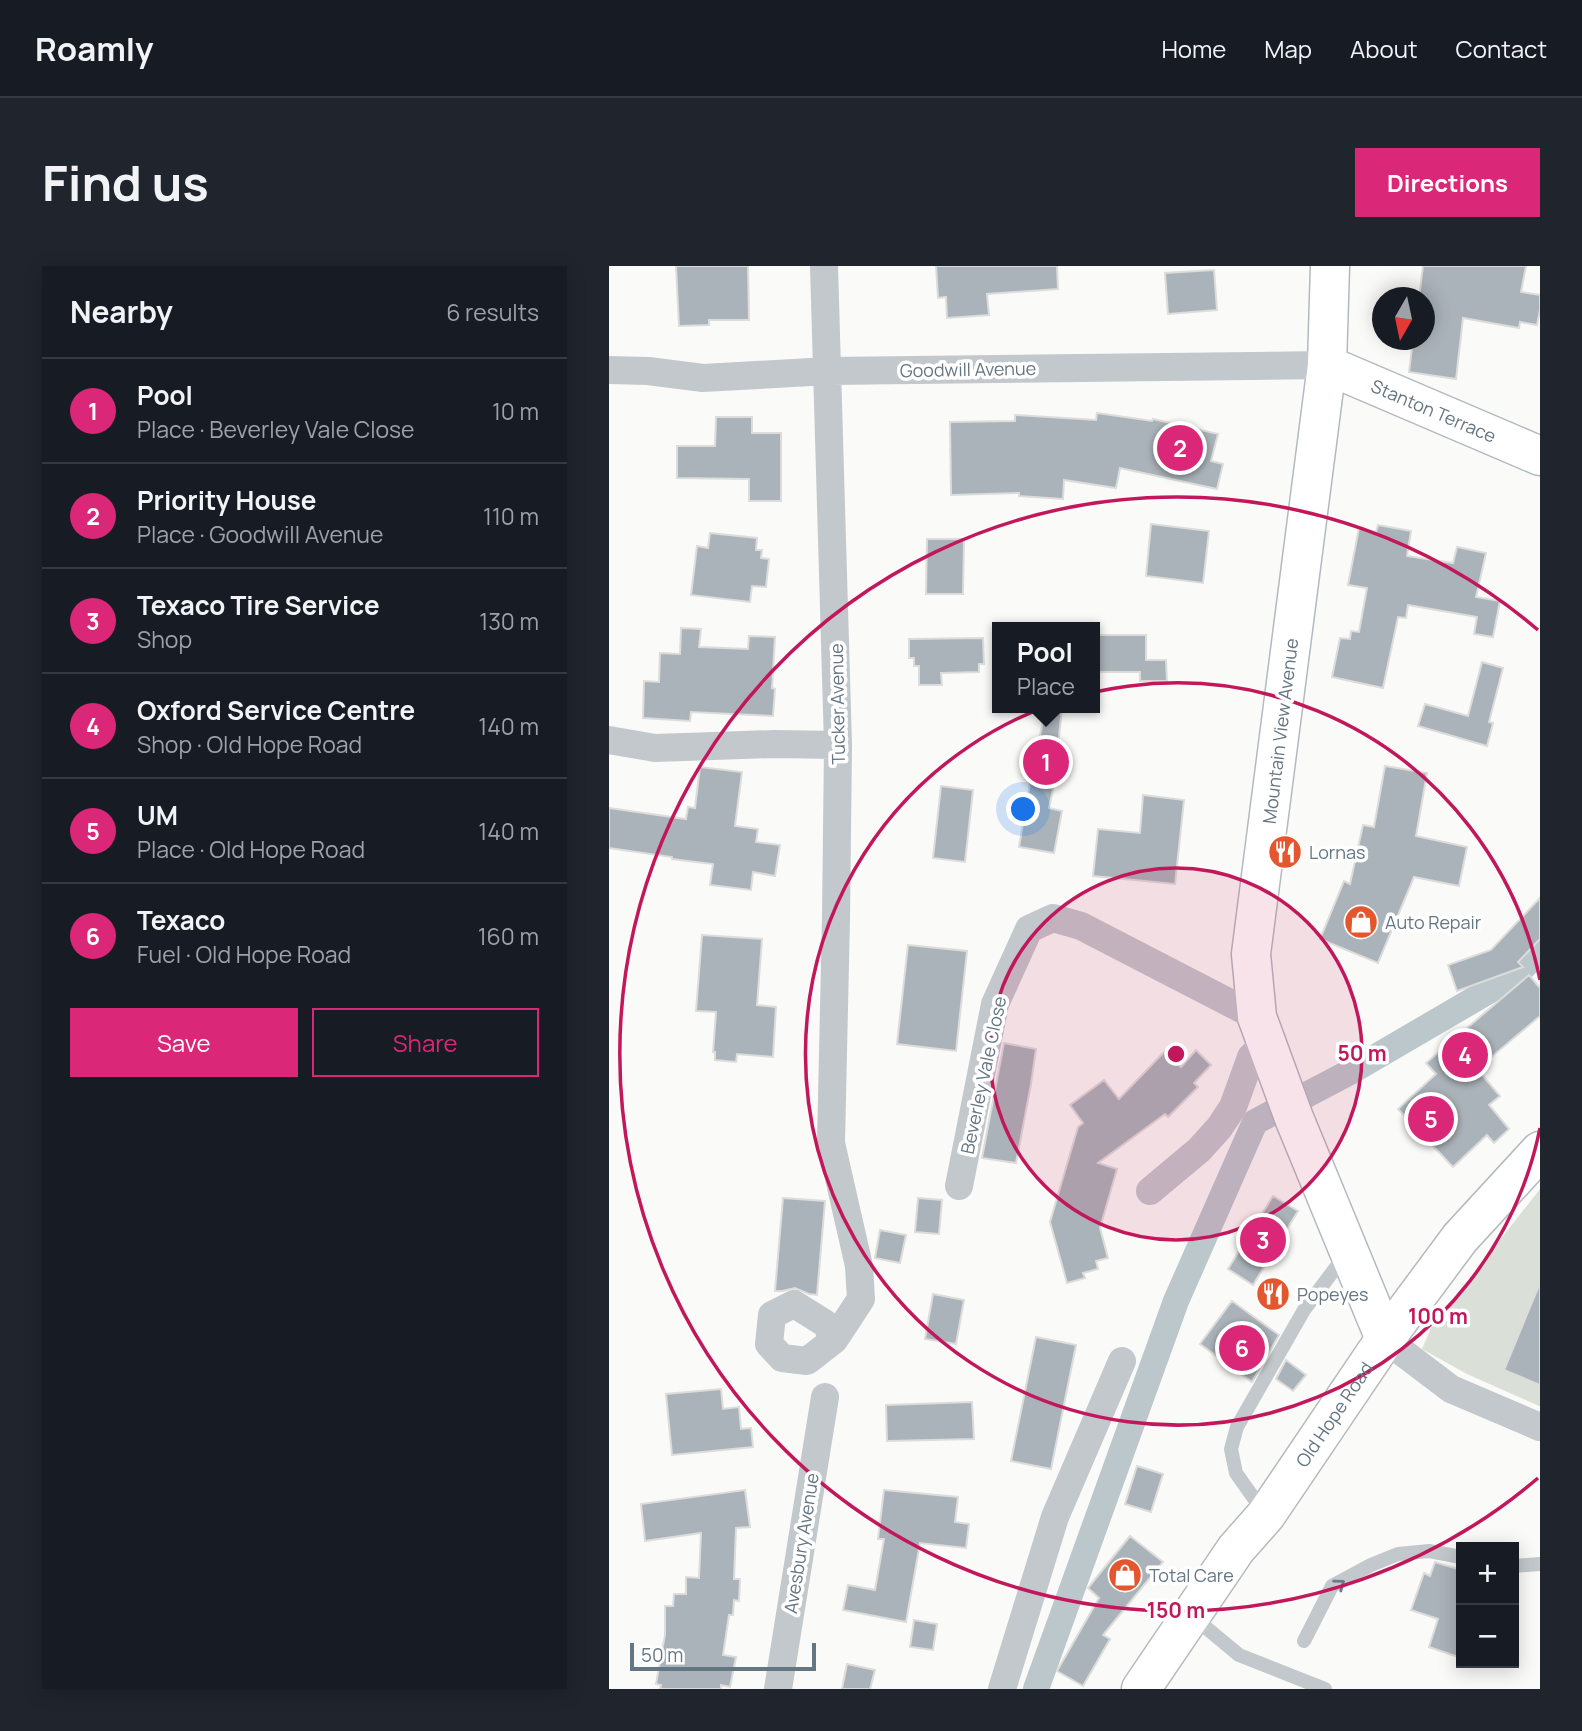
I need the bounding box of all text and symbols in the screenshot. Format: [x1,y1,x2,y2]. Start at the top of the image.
text: Roamly [35,26,154,71]
text: Home [1161,32,1226,65]
text: Map [1264,32,1312,65]
text: About [1350,32,1418,65]
text: Contact [1456,32,1547,65]
button: Directions [1355,148,1540,217]
text: Find us [42,149,209,216]
north arrow [1372,287,1435,350]
text: Nearby [70,291,173,332]
text: 6 results [446,296,539,328]
street label: Goodwill Avenue [900,356,1036,382]
street label: Stanton Terrace [1368,373,1500,448]
text: Pool [137,377,193,413]
text: 1 [88,395,98,427]
text: 10 m [492,395,539,427]
text: Place · Beverley Vale Close [137,413,415,445]
pin: 2 [1157,422,1203,474]
text: Priority House [137,482,316,518]
text: 2 [86,500,100,532]
text: 110 m [483,500,539,532]
text: Place · Goodwill Avenue [137,518,383,550]
text: Texaco Tire Service [137,587,380,623]
text: 3 [86,605,100,637]
text: 130 m [479,605,539,637]
popup [992,622,1100,713]
text: Shop [137,623,192,655]
text: Pool [1017,634,1073,670]
street label: Mountain View Avenue [1257,637,1303,825]
street label: Tucker Avenue [824,643,850,765]
text: Place [1017,670,1075,702]
text: Oxford Service Centre [137,692,415,728]
text: 4 [86,710,100,742]
text: 140 m [478,710,539,742]
text: Shop · Old Hope Road [137,728,362,760]
pin: 1 [1023,736,1069,788]
your location [1006,792,1040,826]
text: UM [137,797,178,833]
text: 5 [86,815,100,847]
text: 140 m [478,815,539,847]
text: Place · Old Hope Road [137,833,365,865]
restaurant icon: Lornas [1266,833,1304,871]
place label: Lornas [1309,840,1365,864]
text: Texaco [137,902,225,938]
shop icon: Auto Repair [1342,903,1380,941]
place label: Auto Repair [1385,910,1482,934]
text: 6 [86,920,100,952]
text: 160 m [478,920,539,952]
text: Fuel · Old Hope Road [137,938,351,970]
street label: Beverley Vale Close [955,994,1011,1156]
button: Save [70,1008,298,1077]
button: Share [312,1008,539,1077]
pin: 4 [1442,1029,1488,1081]
text: 50 m [1337,1039,1387,1067]
centre of rings [1164,1042,1188,1066]
pin: 5 [1408,1093,1454,1145]
pin: 3 [1240,1214,1286,1266]
restaurant icon: Popeyes [1254,1275,1292,1313]
place label: Popeyes [1297,1282,1369,1306]
text: 100 m [1408,1302,1468,1330]
pin: 6 [1219,1322,1265,1374]
street label: Old Hope Road [1290,1357,1378,1472]
street label: Avesbury Avenue [778,1471,824,1615]
map controls [1456,1542,1519,1668]
button: + [1456,1542,1519,1605]
shop icon: Total Care [1106,1556,1144,1594]
place label: Total Care [1149,1563,1234,1587]
one-way arrow [1332,1580,1344,1592]
text: 150 m [1147,1596,1205,1624]
button: − [1456,1605,1519,1668]
scale bar [630,1640,815,1672]
text: 50 m [641,1642,683,1668]

